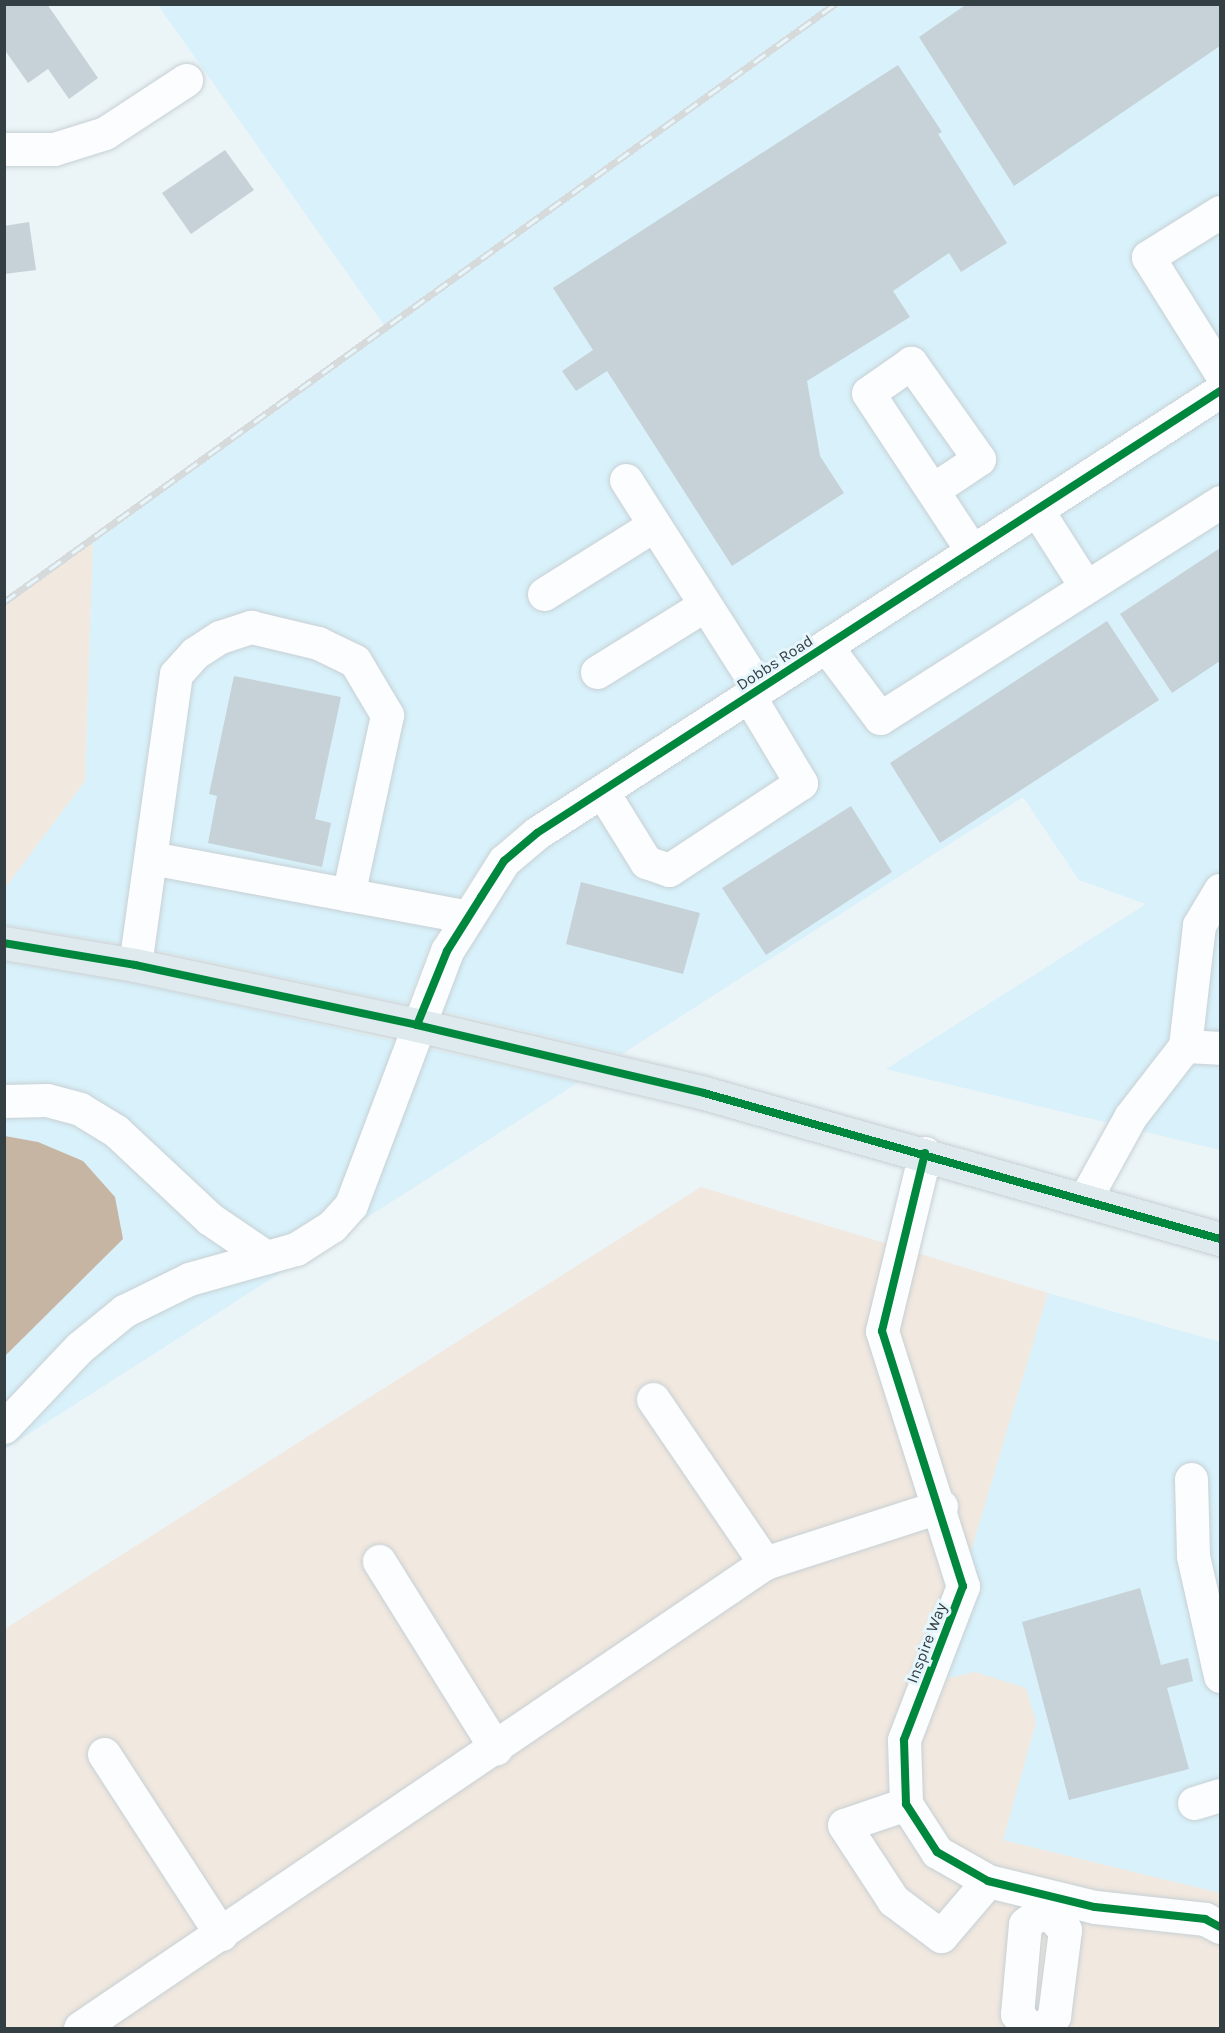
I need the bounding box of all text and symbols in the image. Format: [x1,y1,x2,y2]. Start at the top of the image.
street label: Dobbs Road [733,631,817,695]
street label: Inspire Way [903,1600,951,1686]

